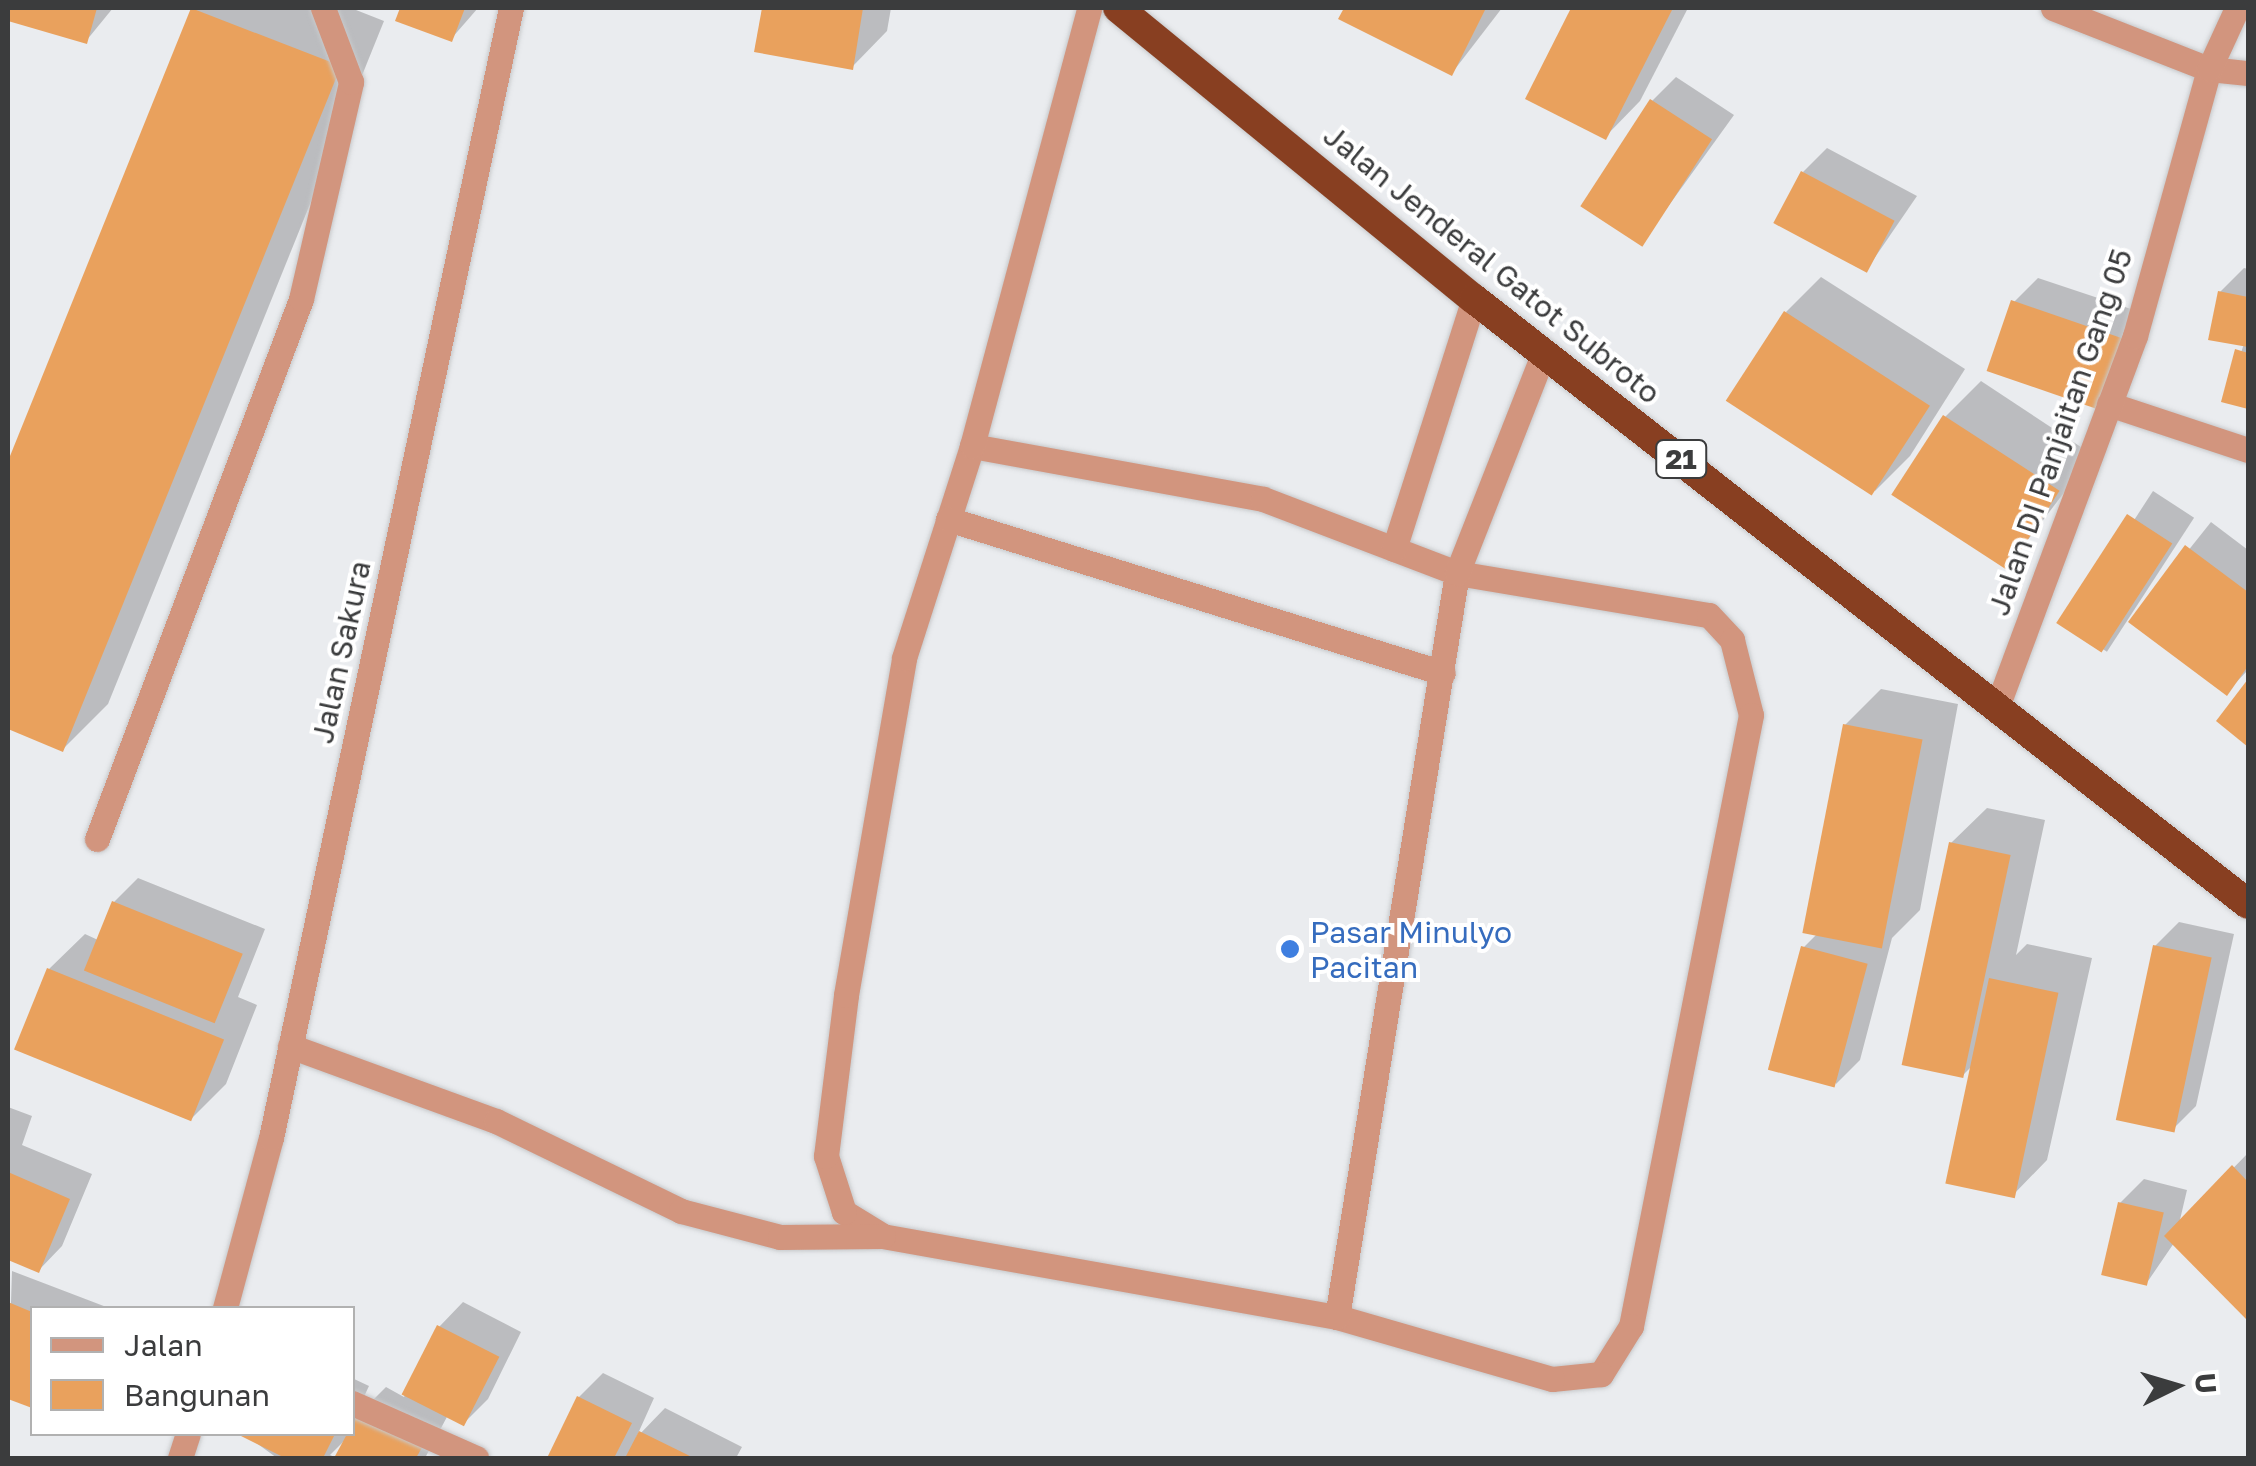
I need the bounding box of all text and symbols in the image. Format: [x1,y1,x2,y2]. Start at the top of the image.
street label: Jalan Jenderal Gatot Subroto [1317,117,1667,411]
street label: Jalan DI Panjaitan Gang 05 [1980,244,2140,620]
road number: 21 [1654,436,1708,482]
street label: Jalan Sakura [304,557,378,747]
place label: Pasar Minulyo Pacitan [1310,914,1512,984]
marker: Pasar Minulyo Pacitan [1279,938,1301,960]
legend [30,1306,355,1436]
text: Jalan [124,1327,203,1363]
north arrow [2126,1336,2226,1436]
text: U [2189,1372,2224,1395]
text: Bangunan [124,1377,270,1413]

